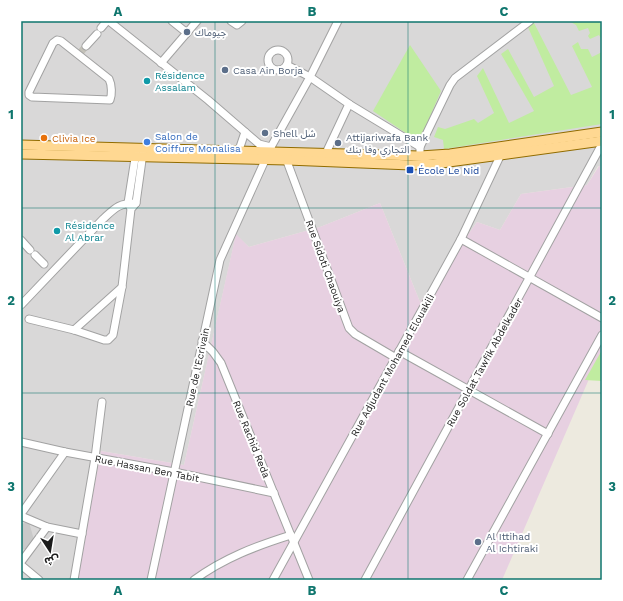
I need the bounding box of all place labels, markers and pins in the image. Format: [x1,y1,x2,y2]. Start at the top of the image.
marker: جيوماك [182,27,192,37]
place label: جيوماك [195,27,226,39]
marker: Casa Ain Borja [220,65,230,75]
place label: Casa Ain Borja [233,65,303,76]
place label: Résidence Assalam [155,70,205,93]
marker: Résidence Assalam [142,76,152,86]
marker: Shell شل [260,128,270,138]
place label: Shell شل [273,128,316,139]
place label: Salon de Coiffure Monalisa [155,131,241,154]
place label: Attijariwafa Bank التجاري وفا بنك [346,132,428,157]
marker: Clivia Ice [39,133,49,143]
place label: Clivia Ice [52,133,96,144]
marker: Salon de Coiffure Monalisa [142,137,152,147]
marker: Attijariwafa Bank التجاري وفا بنك [333,138,343,148]
marker: École Le Nid [405,165,415,175]
place label: École Le Nid [418,165,479,176]
place label: Résidence Al Abrar [65,220,115,243]
marker: Résidence Al Abrar [52,226,62,236]
place label: Al Ittihad Al Ichtiraki [486,531,538,554]
marker: Al Ittihad Al Ichtiraki [473,537,483,547]

